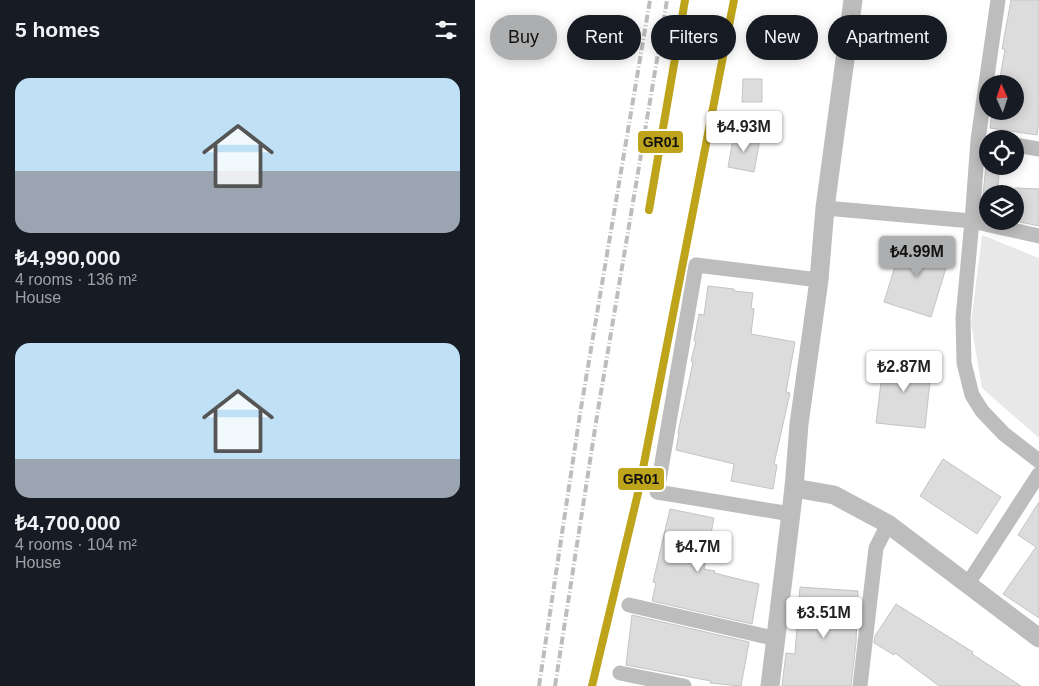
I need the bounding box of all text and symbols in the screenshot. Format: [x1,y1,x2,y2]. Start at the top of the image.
chip: Buy [490,15,557,60]
chip: Rent [567,15,641,60]
chip: Filters [651,15,736,60]
chip: New [746,15,818,60]
chip: Apartment [828,15,947,60]
icon: filters [432,16,460,44]
text: 5 homes [15,18,100,41]
north arrow [979,75,1024,120]
map controls [979,75,1024,230]
pin: ₺4.93M [703,110,785,153]
icon: home [193,111,283,201]
text: ₺4.93M [717,118,771,135]
line badge: GR01 [637,130,684,154]
button: locate [979,130,1024,175]
text: GR01 [643,134,679,150]
button: layers [979,185,1024,230]
pin: ₺4.99M [876,236,958,278]
text: ₺4.99M [890,243,944,260]
text: ₺4,990,000 [15,246,120,269]
text: 4 rooms · 136 m² [15,271,137,288]
text: House [15,289,61,306]
pin: ₺2.87M [863,350,945,393]
text: ₺2.87M [877,358,931,375]
icon: home [193,376,283,466]
line badge: GR01 [617,467,665,491]
text: GR01 [623,471,659,487]
text: ₺4,700,000 [15,511,120,534]
pin: ₺4.7M [663,530,733,573]
text: 4 rooms · 104 m² [15,536,137,553]
text: ₺4.7M [676,538,720,555]
text: House [15,554,61,571]
pin: ₺3.51M [783,596,865,639]
text: ₺3.51M [797,604,851,621]

